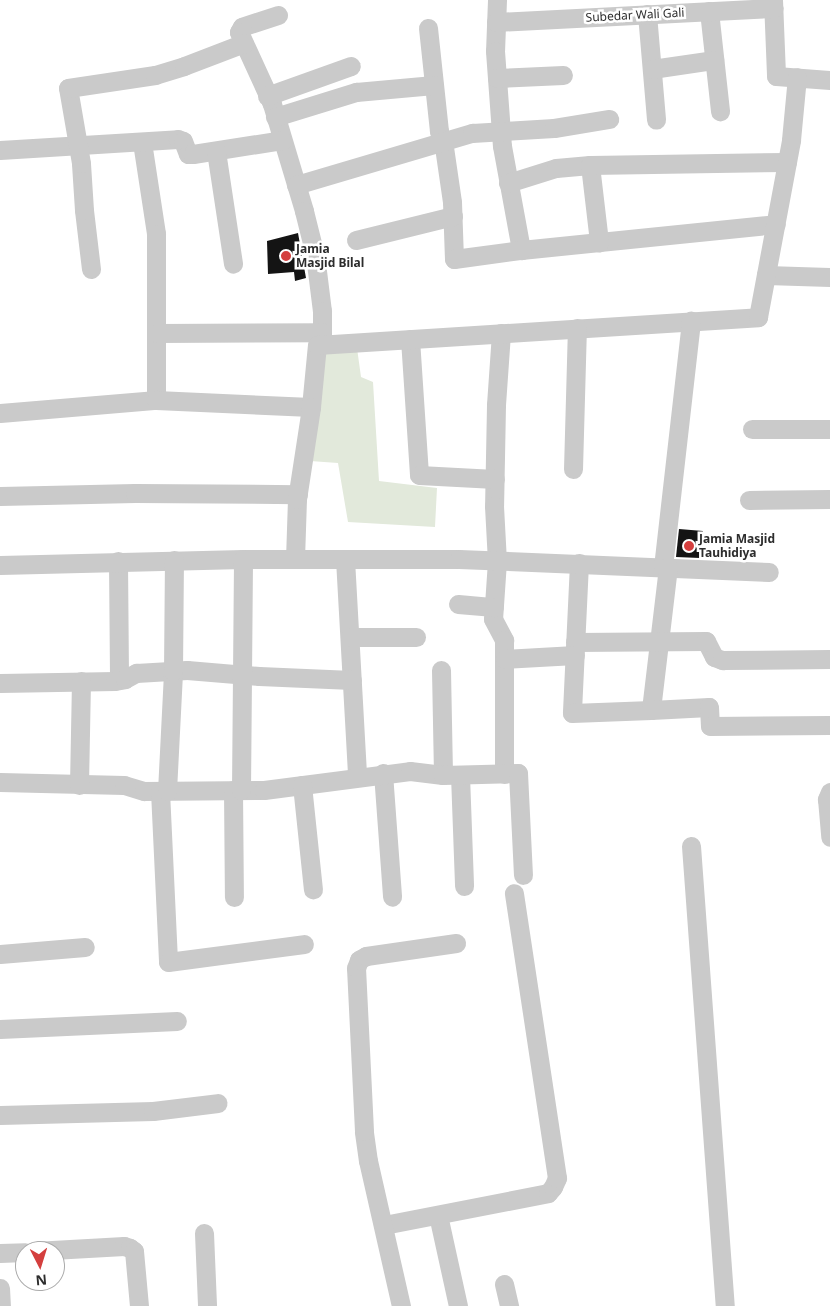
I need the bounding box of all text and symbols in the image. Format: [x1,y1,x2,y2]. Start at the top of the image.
street label: Subedar Wali Gali [585,5,685,25]
place label: Jamia Masjid Bilal [296,242,364,270]
marker: Jamia Masjid Bilal [280,250,292,262]
place label: Jamia Masjid Tauhidiya [699,532,775,560]
marker: Jamia Masjid Tauhidiya [683,540,695,552]
north arrow [15,1241,65,1291]
text: N [35,1270,48,1290]

